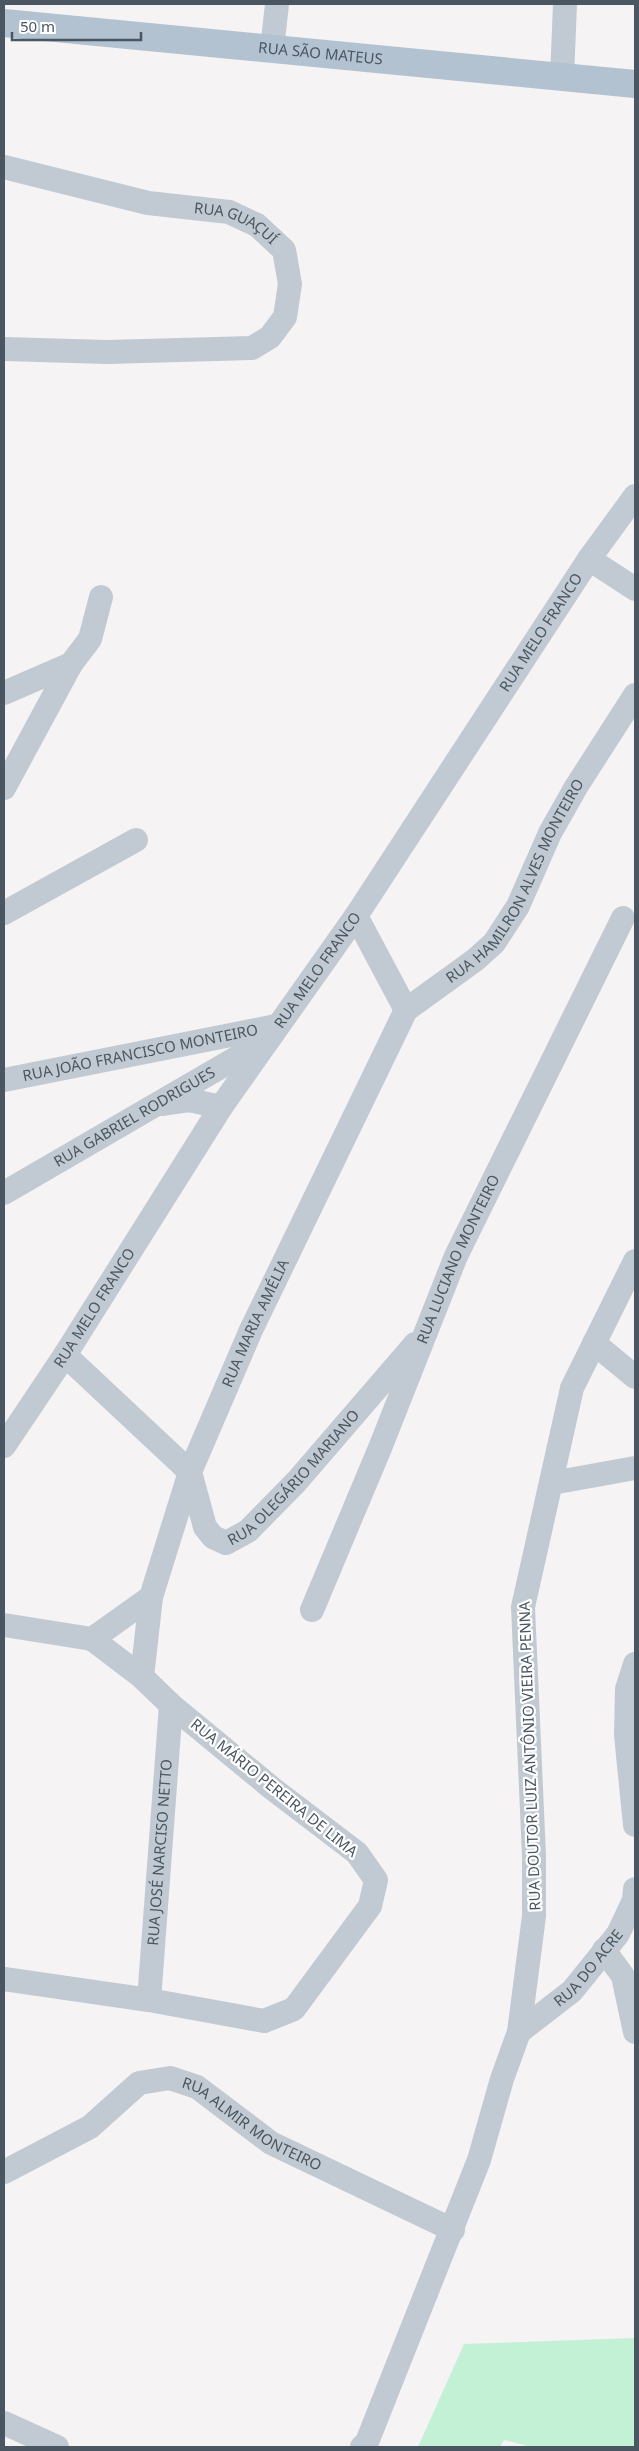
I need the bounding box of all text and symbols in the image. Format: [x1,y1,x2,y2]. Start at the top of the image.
scale bar [12,10,141,42]
text: 50 m [20,16,55,36]
street label: RUA SÃO MATEUS [257,37,384,69]
street label: RUA GUAÇUÍ [193,197,282,248]
street label: RUA MELO FRANCO [494,569,586,695]
street label: RUA HAMILRON ALVES MONTEIRO [441,774,588,987]
street label: RUA MELO FRANCO [269,908,365,1032]
street label: RUA JOÃO FRANCISCO MONTEIRO [21,1019,260,1085]
street label: RUA GABRIEL RODRIGUES [50,1061,218,1171]
street label: RUA LUCIANO MONTEIRO [411,1171,504,1346]
street label: RUA MELO FRANCO [48,1244,139,1371]
street label: RUA MARIA AMÉLIA [217,1255,293,1390]
street label: RUA OLEGÁRIO MARIANO [224,1405,363,1549]
street label: RUA DOUTOR LUIZ ANTÔNIO VIEIRA PENNA [514,1601,544,1911]
street label: RUA MÁRIO PEREIRA DE LIMA [187,1714,363,1861]
street label: RUA JOSÉ NARCISO NETTO [142,1758,176,1946]
street label: RUA DO ACRE [549,1925,627,2011]
street label: RUA ALMIR MONTEIRO [180,2072,325,2175]

